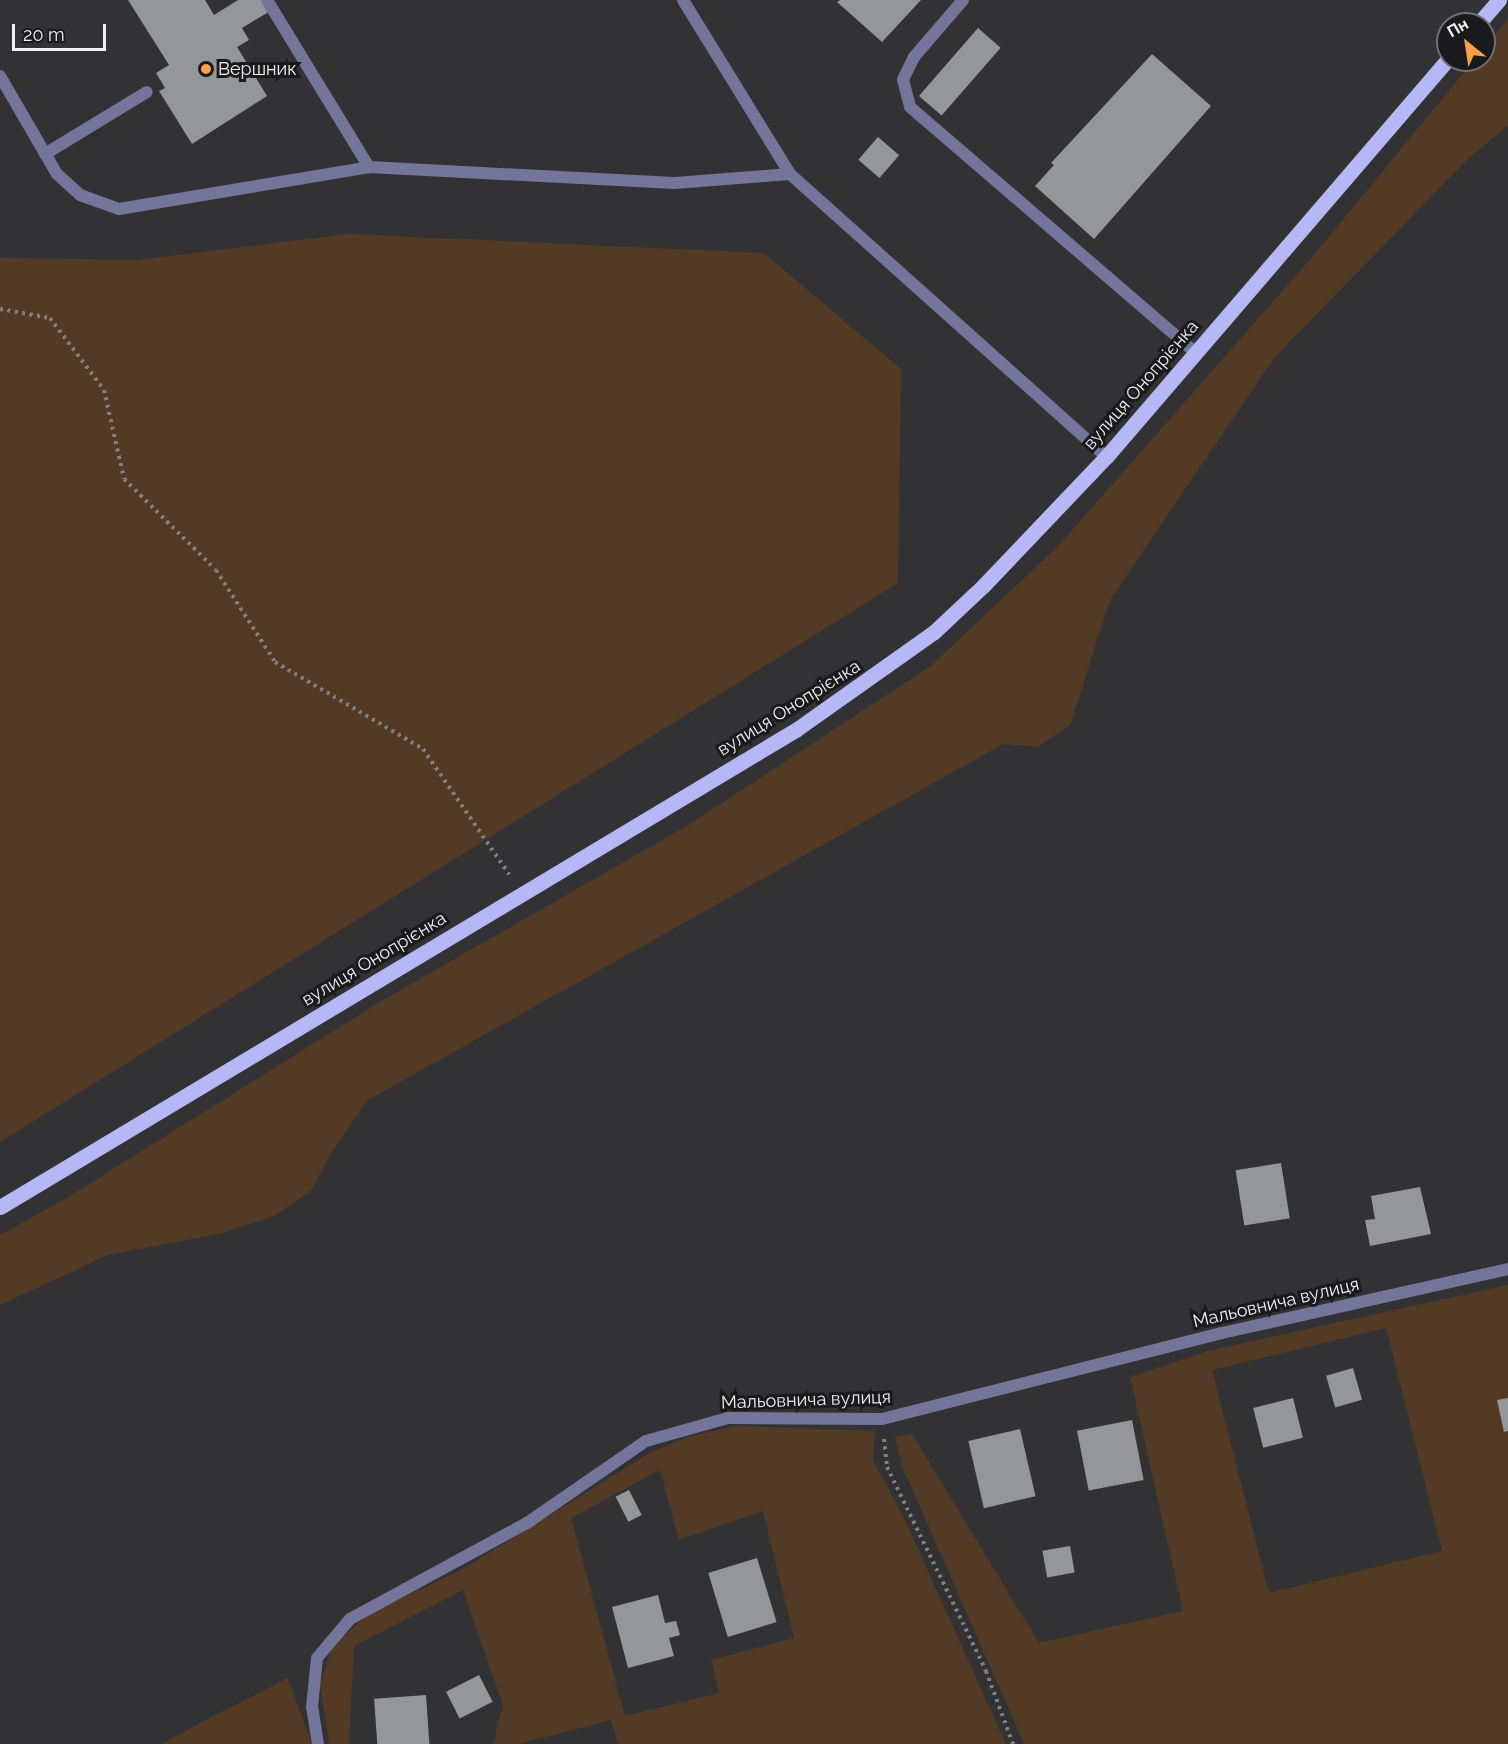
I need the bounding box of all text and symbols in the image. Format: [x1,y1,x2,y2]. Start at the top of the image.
scale bar [15,12,110,50]
north arrow [1436,12,1496,72]
text: Пн [1444,14,1472,41]
text: 20 m [23,24,65,45]
place label: Вершник [218,58,297,80]
marker: Вершник [199,62,213,76]
street label: вулиця Онопрієнка [1079,316,1203,454]
street label: вулиця Онопрієнка [714,655,864,761]
street label: вулиця Онопрієнка [298,907,450,1011]
street label: Мальовнича вулиця [1191,1273,1361,1333]
street label: Мальовнича вулиця [721,1386,891,1414]

